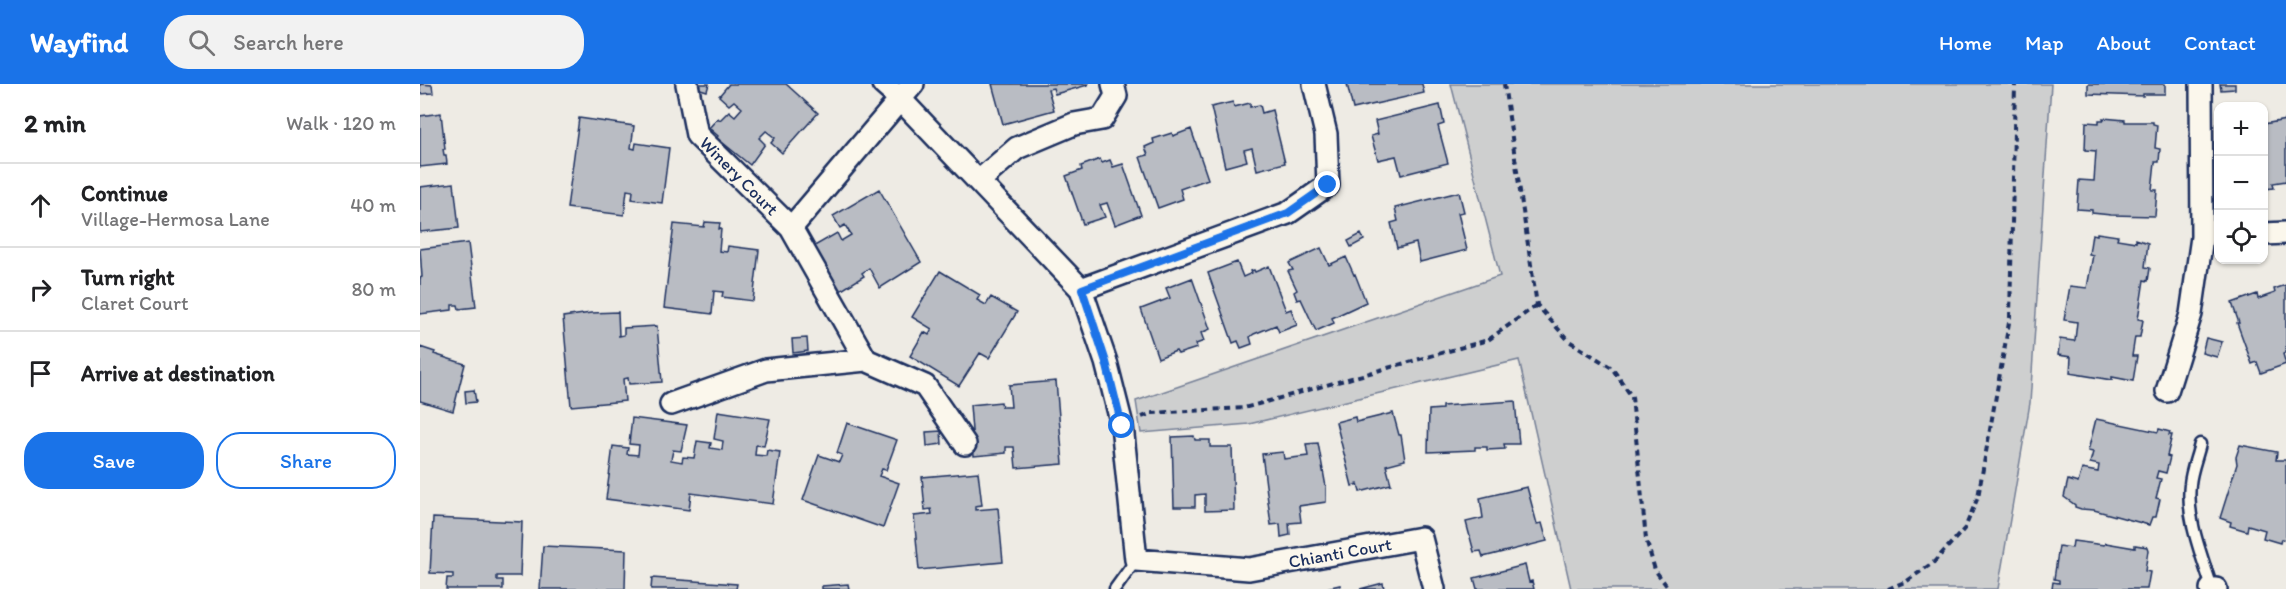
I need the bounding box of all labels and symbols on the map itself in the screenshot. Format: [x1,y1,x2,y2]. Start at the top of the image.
street label: Winery Court [695,132,783,220]
route end [1314,171,1340,197]
route start [1108,412,1134,438]
street label: Chianti Court [1287,533,1393,573]

